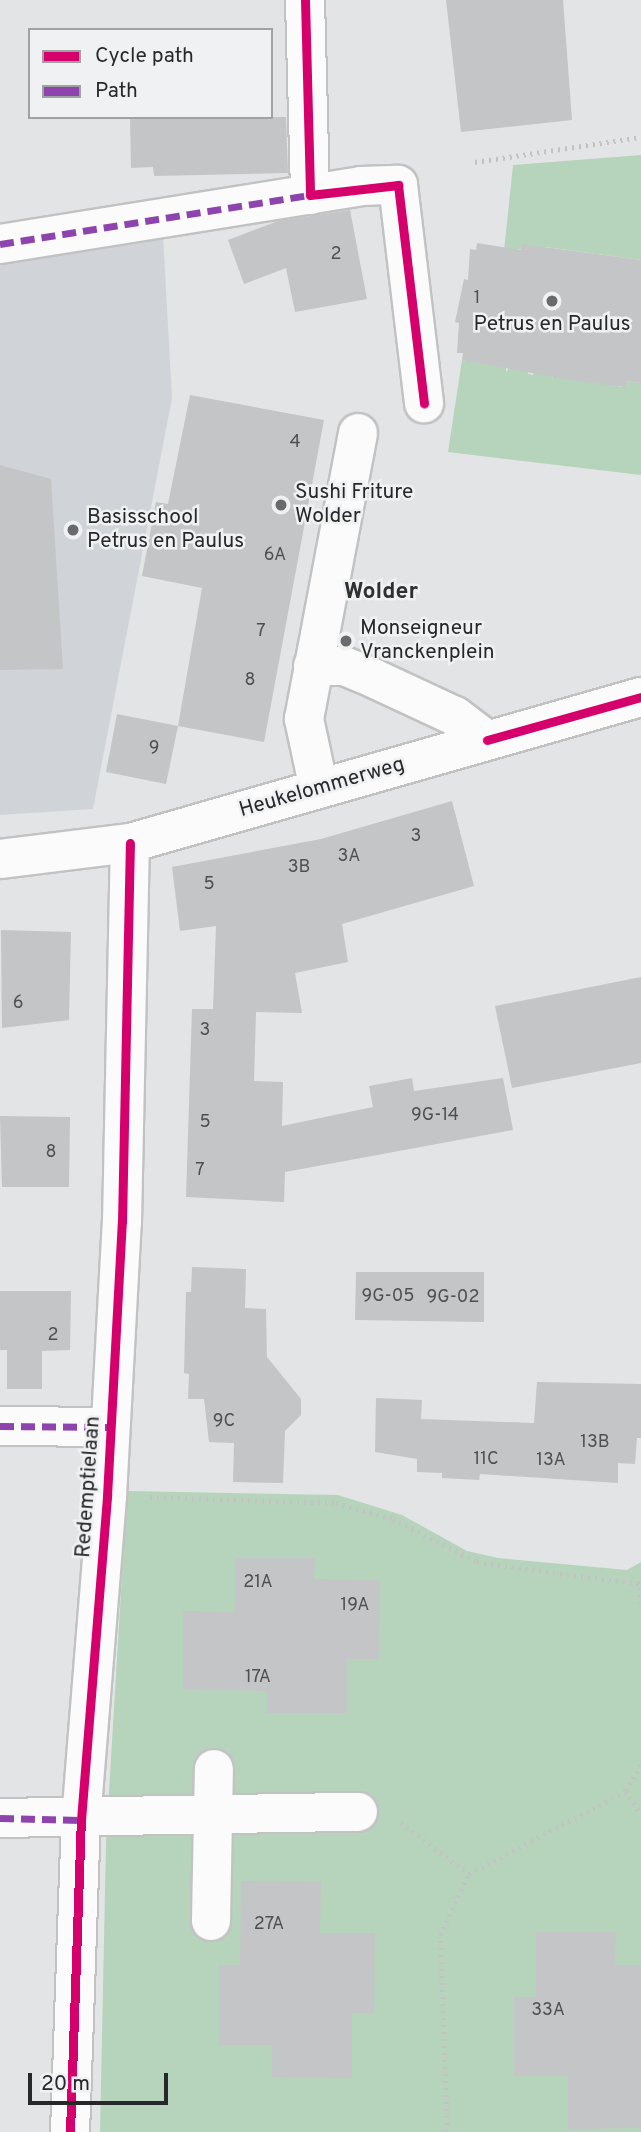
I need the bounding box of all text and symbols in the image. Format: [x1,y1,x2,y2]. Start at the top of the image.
legend [28,28,273,119]
text: Cycle path [95,43,194,70]
text: Path [95,78,138,105]
house number: 2 [330,244,342,266]
house number: 1 [474,288,480,310]
marker: Petrus en Paulus [544,293,560,309]
place label: Petrus en Paulus [473,312,631,338]
house number: 4 [289,432,301,454]
place label: Sushi Friture Wolder [295,480,413,530]
marker: Sushi Friture Wolder [273,497,289,513]
place label: Basisschool Petrus en Paulus [87,505,244,555]
marker: Basisschool Petrus en Paulus [65,522,81,538]
house number: 6A [264,545,286,567]
district label: Wolder [344,579,418,607]
place label: Monseigneur Vranckenplein [360,616,495,666]
house number: 7 [256,621,266,643]
marker: Monseigneur Vranckenplein [338,633,354,649]
house number: 8 [245,670,255,692]
house number: 9 [149,738,159,760]
street label: Heukelommerweg [236,752,408,824]
house number: 3 [411,826,421,848]
house number: 3A [338,846,360,868]
house number: 3B [288,857,310,879]
house number: 5 [203,874,215,896]
house number: 6 [13,993,23,1015]
house number: 3 [200,1020,210,1042]
house number: 9G-14 [411,1105,459,1127]
house number: 5 [199,1112,211,1134]
house number: 8 [46,1142,56,1164]
house number: 7 [195,1160,205,1182]
house number: 9G-05 [361,1286,415,1308]
house number: 9G-02 [427,1287,479,1309]
house number: 2 [47,1325,59,1347]
house number: 9C [213,1411,235,1433]
street label: Redemptielaan [71,1415,107,1559]
house number: 13B [580,1432,610,1454]
house number: 11C [473,1449,499,1471]
house number: 13A [536,1450,566,1472]
house number: 21A [243,1572,273,1594]
house number: 19A [341,1595,369,1617]
house number: 17A [245,1667,271,1689]
house number: 27A [254,1914,284,1936]
house number: 33A [531,2000,565,2022]
scale bar [32,2058,172,2102]
text: 20 m [41,2071,90,2098]

